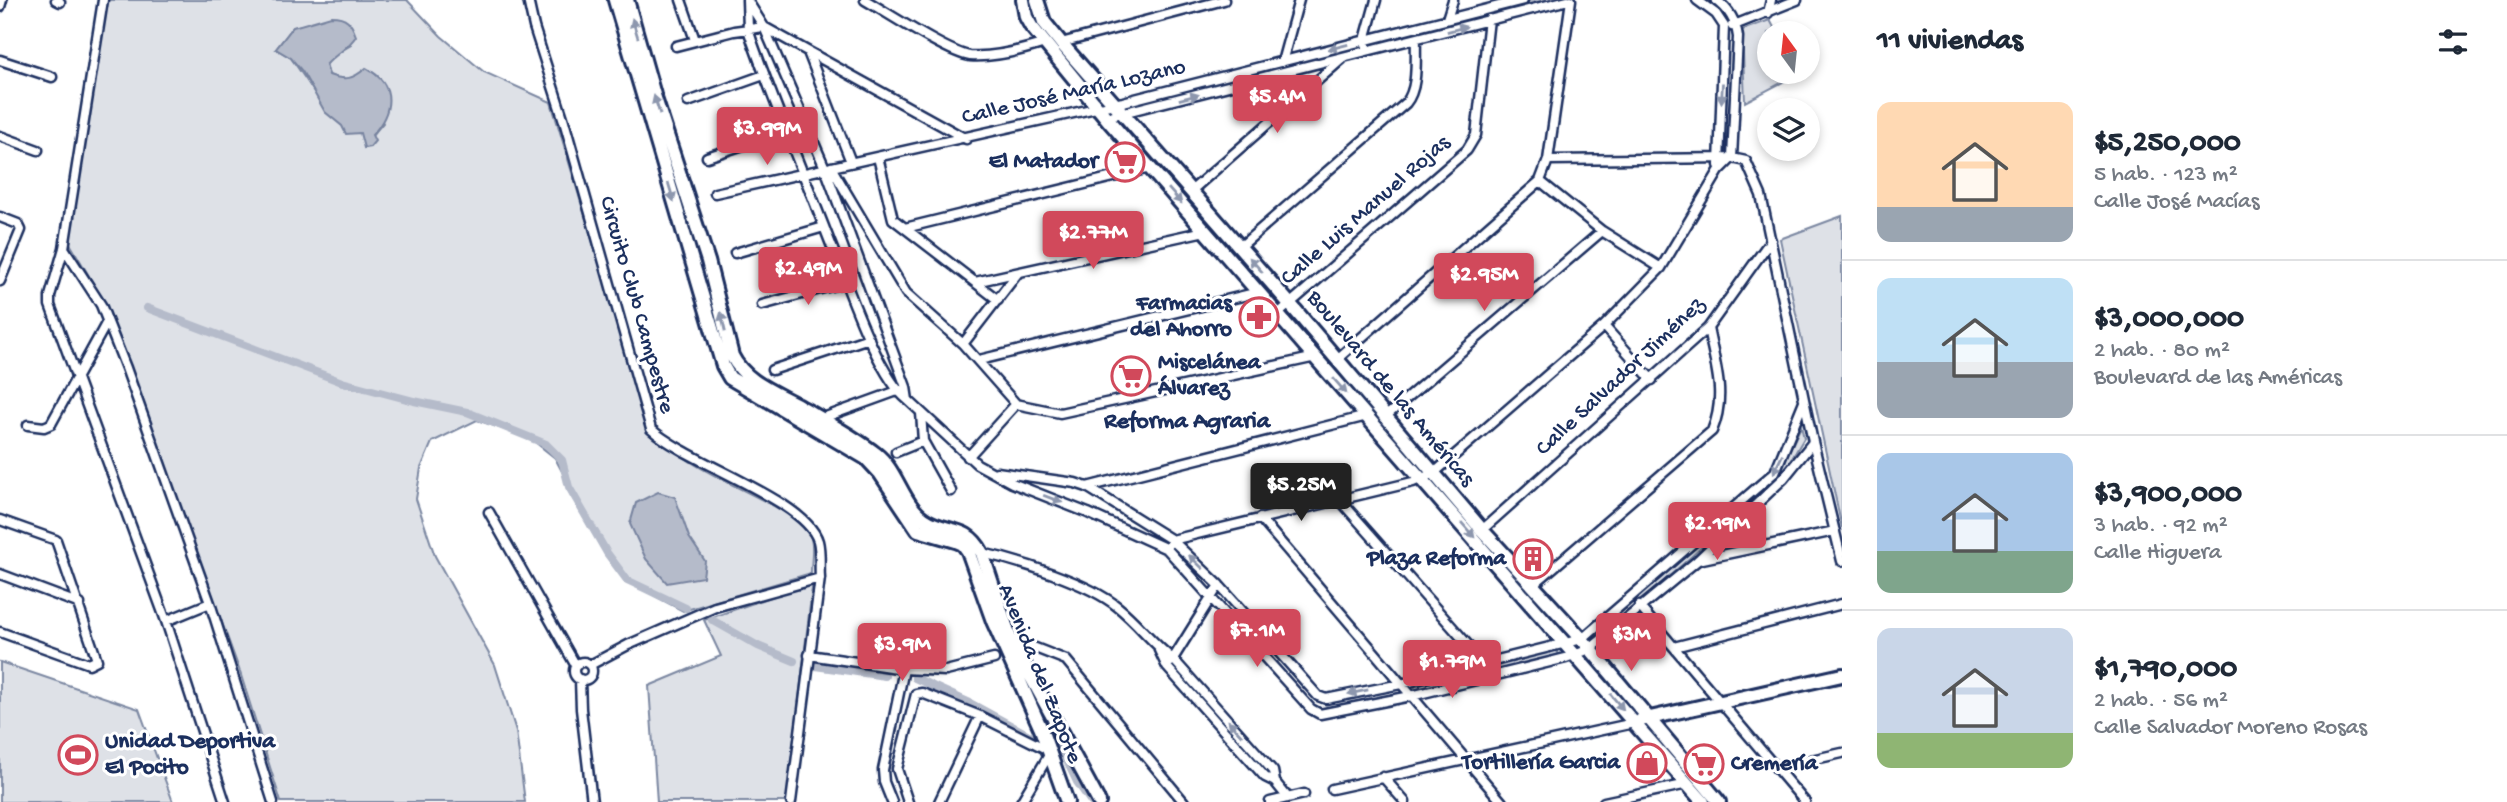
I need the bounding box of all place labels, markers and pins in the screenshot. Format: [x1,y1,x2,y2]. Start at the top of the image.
pin: $5.4M [1228,76,1326,135]
pin: $3.99M [710,108,824,167]
supermarket icon: El Matador [1104,141,1146,183]
place label: El Matador [989,149,1101,176]
pin: $2.77M [1036,212,1150,271]
pin: $2.49M [751,247,865,307]
pin: $2.95M [1427,254,1541,313]
place label: Farmacias del Ahorro [1130,291,1234,344]
pharmacy icon: Farmacias del Ahorro [1238,296,1280,338]
place label: Miscelánea Álvarez [1157,350,1262,403]
supermarket icon: Miscelánea Álvarez [1110,355,1152,397]
pin: $5.25M [1244,463,1358,523]
pin: $2.19M [1660,503,1774,562]
building icon: Plaza Reforma [1512,538,1554,580]
place label: Plaza Reforma [1365,546,1507,573]
pin: $7.1M [1208,610,1306,669]
pin: $3M [1597,614,1665,673]
pin: $3.9M [853,624,951,683]
pin: $1.79M [1395,640,1509,700]
place label: Unidad Deportiva El Pocito [105,729,276,782]
sports icon: Unidad Deportiva El Pocito [57,734,99,776]
shop icon: Tortillería Garcia [1626,742,1668,784]
supermarket icon: Cremería [1683,743,1725,785]
place label: Tortillería Garcia [1460,750,1621,777]
place label: Cremería [1731,751,1819,778]

